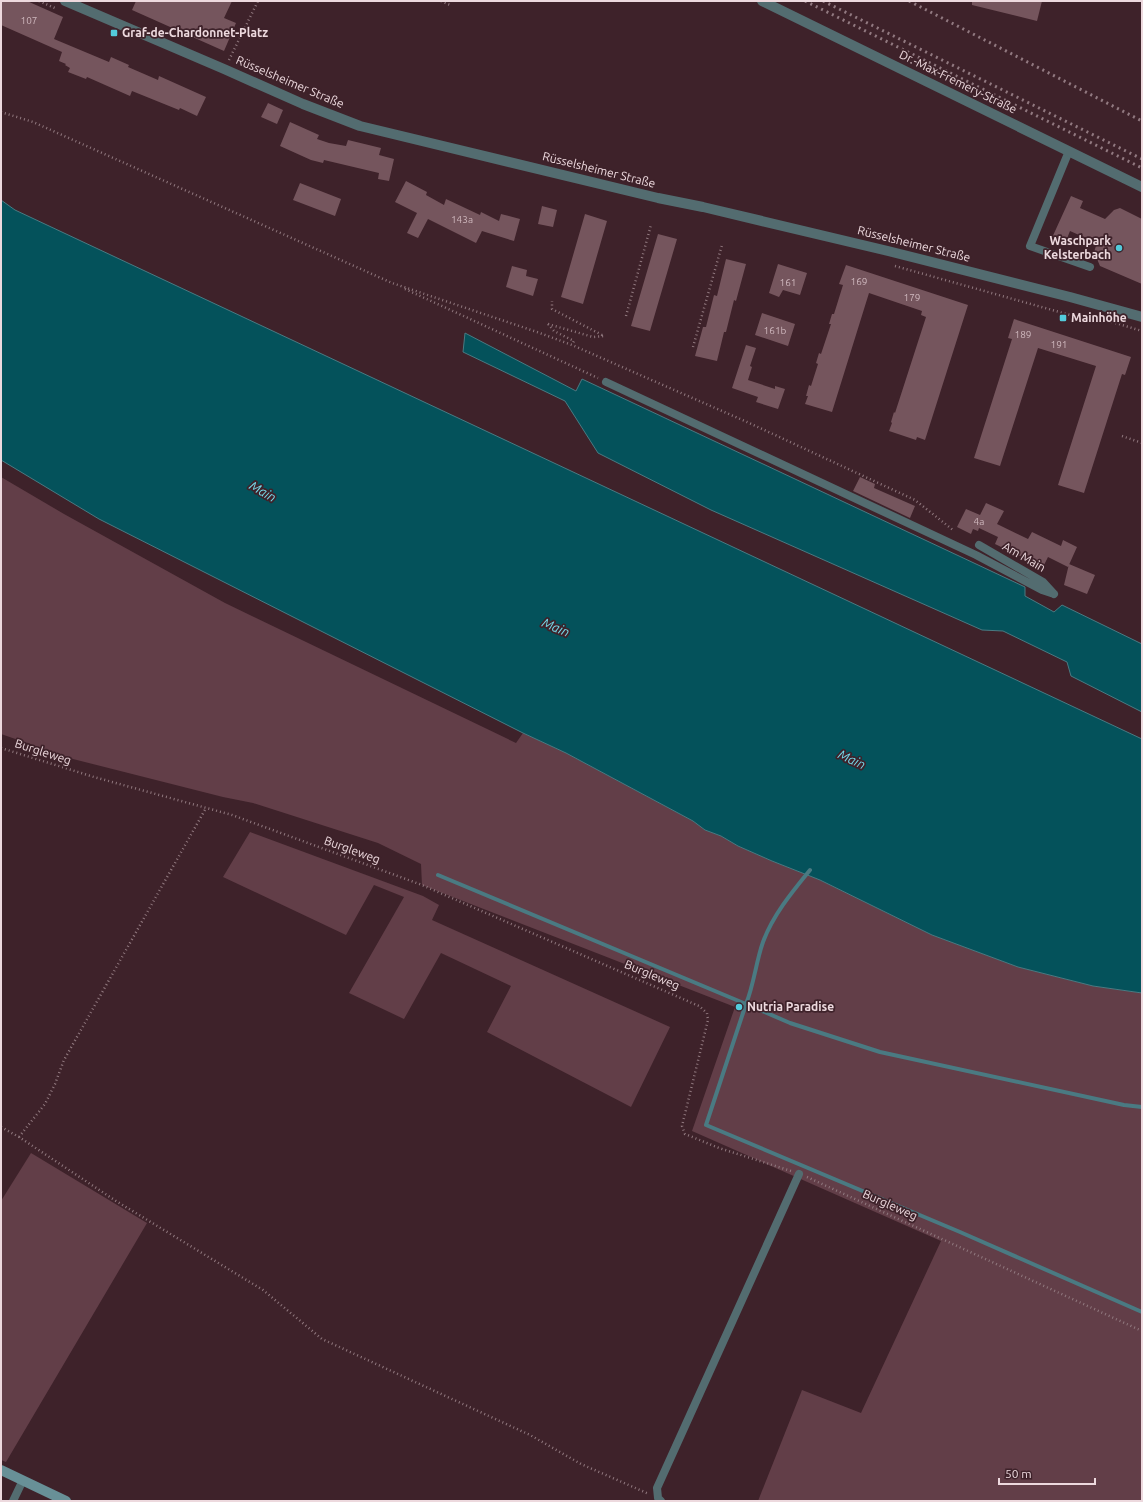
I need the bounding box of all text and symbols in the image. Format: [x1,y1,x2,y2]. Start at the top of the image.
house number: 107 [21,15,37,26]
place label: Graf-de-Chardonnet-Platz [122,26,268,39]
marker: Graf-de-Chardonnet-Platz [109,28,119,38]
street label: Dr.-Max-Fremery-Straße [897,47,1019,116]
street label: Rüsselsheimer Straße [234,53,346,110]
street label: Rüsselsheimer Straße [541,149,657,190]
house number: 143a [451,214,473,225]
street label: Rüsselsheimer Straße [856,223,972,264]
place label: Waschpark Kelsterbach [1044,234,1111,261]
marker: Waschpark Kelsterbach [1114,243,1124,253]
house number: 169 [851,276,867,287]
house number: 161 [780,277,796,288]
house number: 179 [904,292,920,303]
place label: Mainhöhe [1071,311,1127,324]
marker: Mainhöhe [1058,313,1068,323]
house number: 161b [764,325,787,336]
house number: 189 [1015,329,1031,340]
house number: 191 [1051,339,1067,350]
water label: Main [247,478,279,504]
house number: 4a [974,516,984,527]
street label: Am Main [1001,539,1048,574]
water label: Main [540,615,572,639]
street label: Burgleweg [13,736,73,767]
water label: Main [836,747,868,771]
street label: Burgleweg [322,833,382,866]
street label: Burgleweg [623,957,682,992]
place label: Nutria Paradise [747,1000,834,1013]
marker: Nutria Paradise [734,1002,744,1012]
street label: Burgleweg [861,1187,920,1222]
scale bar [999,1460,1095,1486]
text: 50 m [1005,1467,1032,1480]

